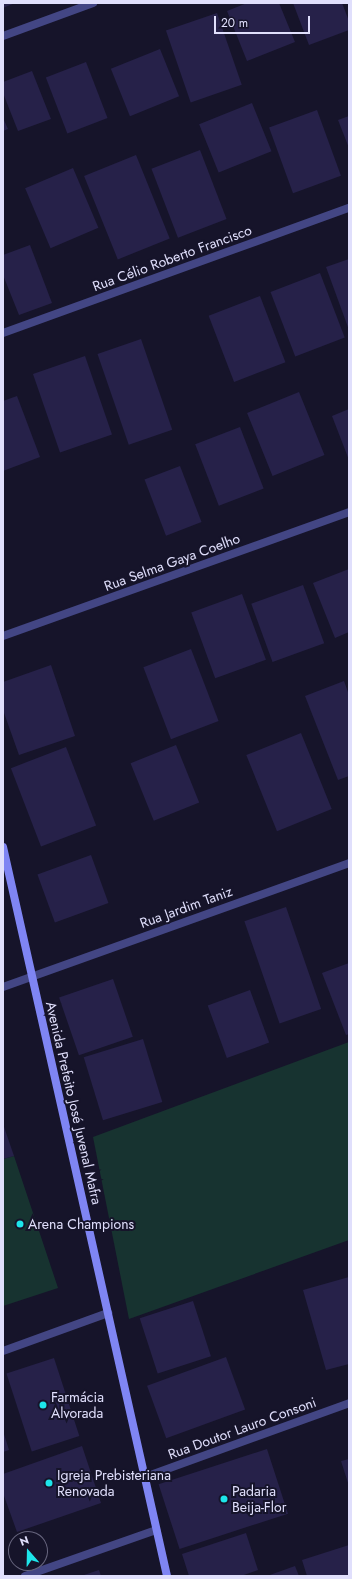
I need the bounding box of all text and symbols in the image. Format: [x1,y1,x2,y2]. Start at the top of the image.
scale bar [216,8,312,34]
text: 20 m [221,14,248,32]
street label: Rua Célio Roberto Francisco [90,221,254,295]
street label: Rua Selma Gaya Coelho [102,530,242,594]
street label: Rua Jardim Taniz [138,883,234,931]
street label: Avenida Prefeito José Juvenal Mafra [42,1000,106,1206]
place label: Arena Champions [28,1216,134,1232]
marker: Arena Champions [15,1219,25,1229]
place label: Farmácia Alvorada [51,1389,104,1422]
street label: Rua Doutor Lauro Consoni [166,1393,318,1463]
marker: Farmácia Alvorada [38,1400,48,1410]
place label: Igreja Prebisteriana Renovada [57,1467,171,1500]
marker: Igreja Prebisteriana Renovada [44,1478,54,1488]
place label: Padaria Beija-Flor [232,1483,287,1516]
marker: Padaria Beija-Flor [219,1494,229,1504]
north arrow [8,1531,48,1571]
text: N [17,1532,31,1550]

